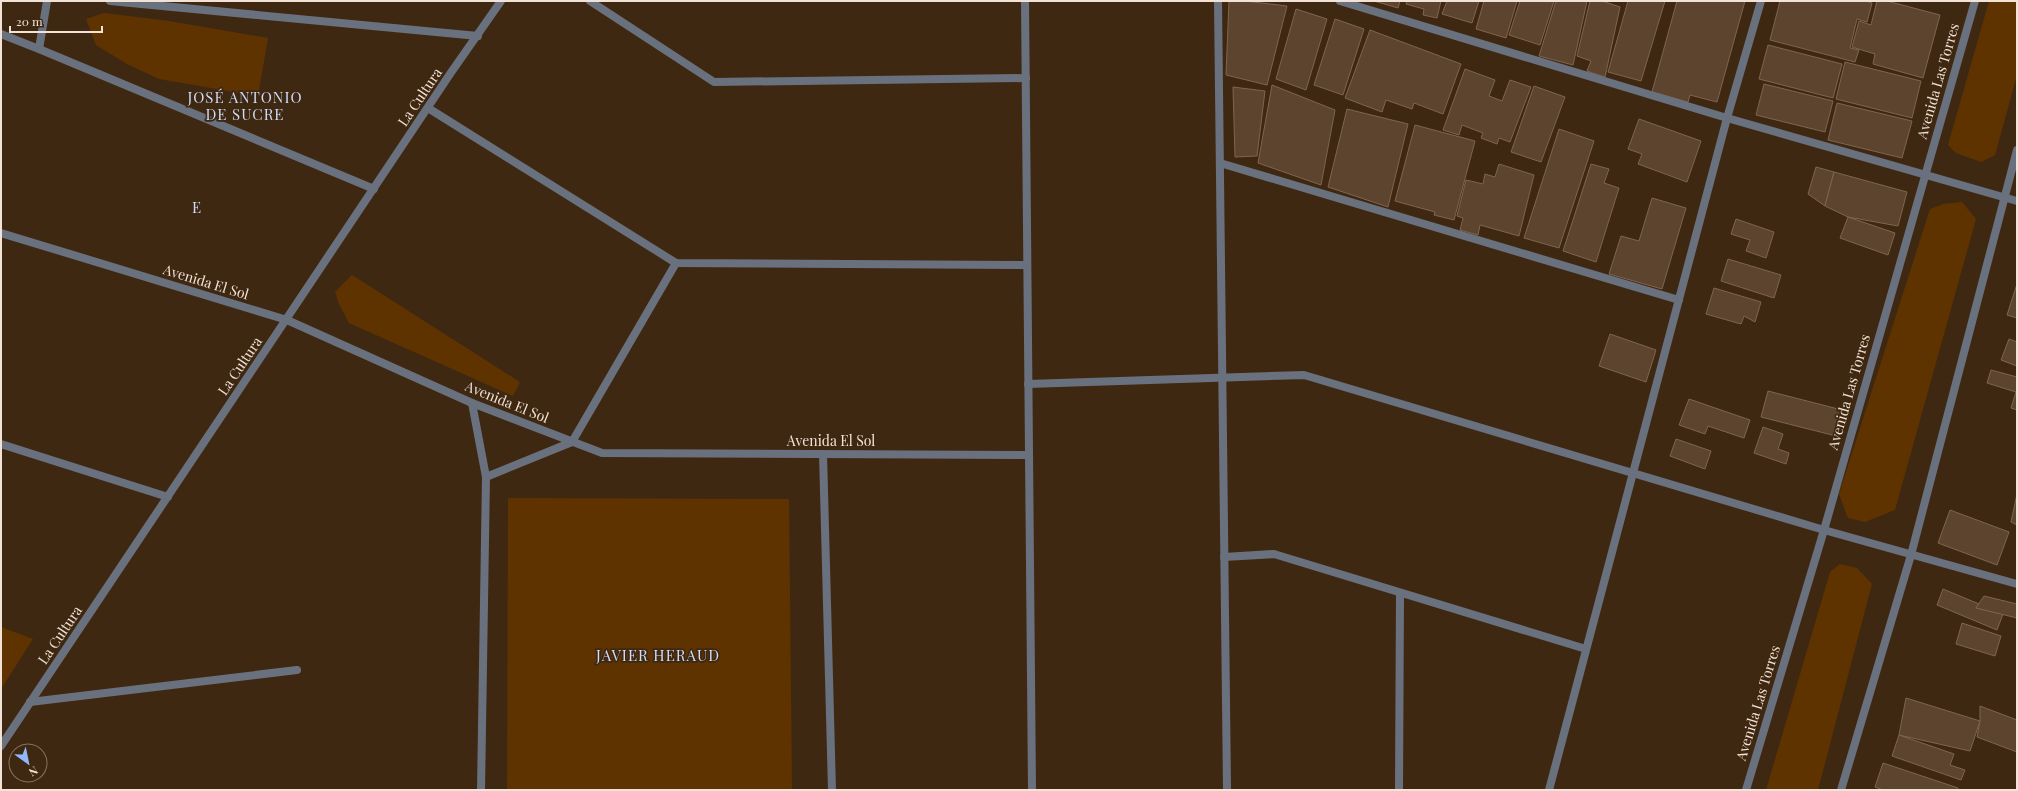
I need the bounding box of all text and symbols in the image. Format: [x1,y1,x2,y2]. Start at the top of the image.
scale bar [10,8,102,34]
text: 20 m [16,13,43,29]
street label: Avenida Las Torres [1912,21,1963,142]
street label: La Cultura [393,64,446,130]
district label: JOSÉ ANTONIO DE SUCRE [186,87,303,124]
district label: E [192,197,202,217]
street label: Avenida El Sol [160,259,251,304]
street label: Avenida Las Torres [1823,332,1874,453]
street label: La Cultura [213,333,266,399]
street label: Avenida El Sol [462,376,552,427]
street label: Avenida El Sol [786,431,875,450]
street label: La Cultura [33,602,86,668]
street label: Avenida Las Torres [1731,643,1784,764]
district label: JAVIER HERAUD [595,645,720,665]
north arrow [8,743,48,783]
text: N [26,763,41,780]

